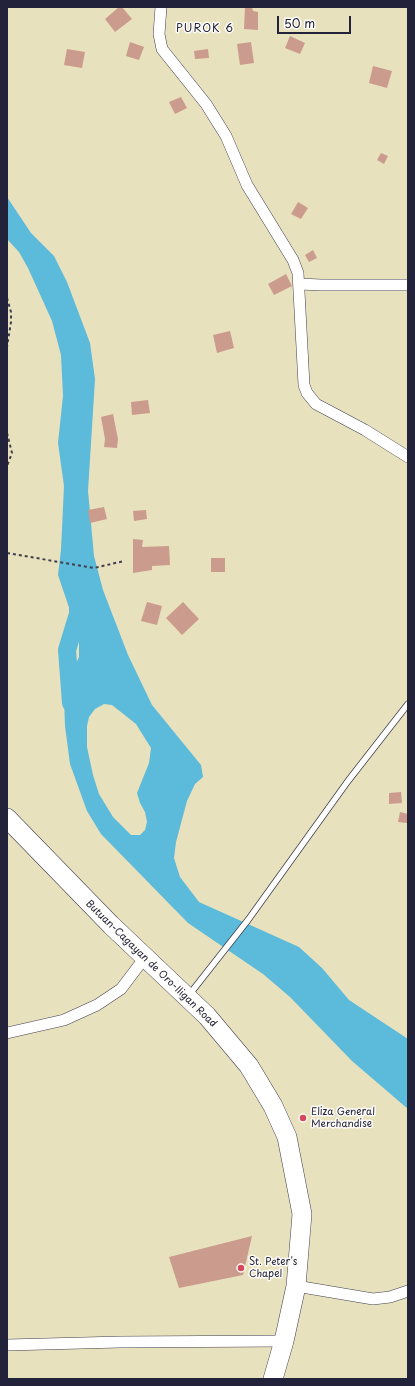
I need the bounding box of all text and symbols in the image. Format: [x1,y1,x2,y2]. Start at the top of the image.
scale bar [279,8,353,34]
text: 50 m [284,14,315,32]
district label: PUROK 6 [176,22,234,36]
street label: Butuan-Cagayan de Oro-Iligan Road [83,898,219,1030]
place label: Eliza General Merchandise [311,1106,375,1130]
marker: Eliza General Merchandise [298,1113,308,1123]
place label: St. Peter's Chapel [249,1256,297,1280]
marker: St. Peter's Chapel [236,1263,246,1273]

